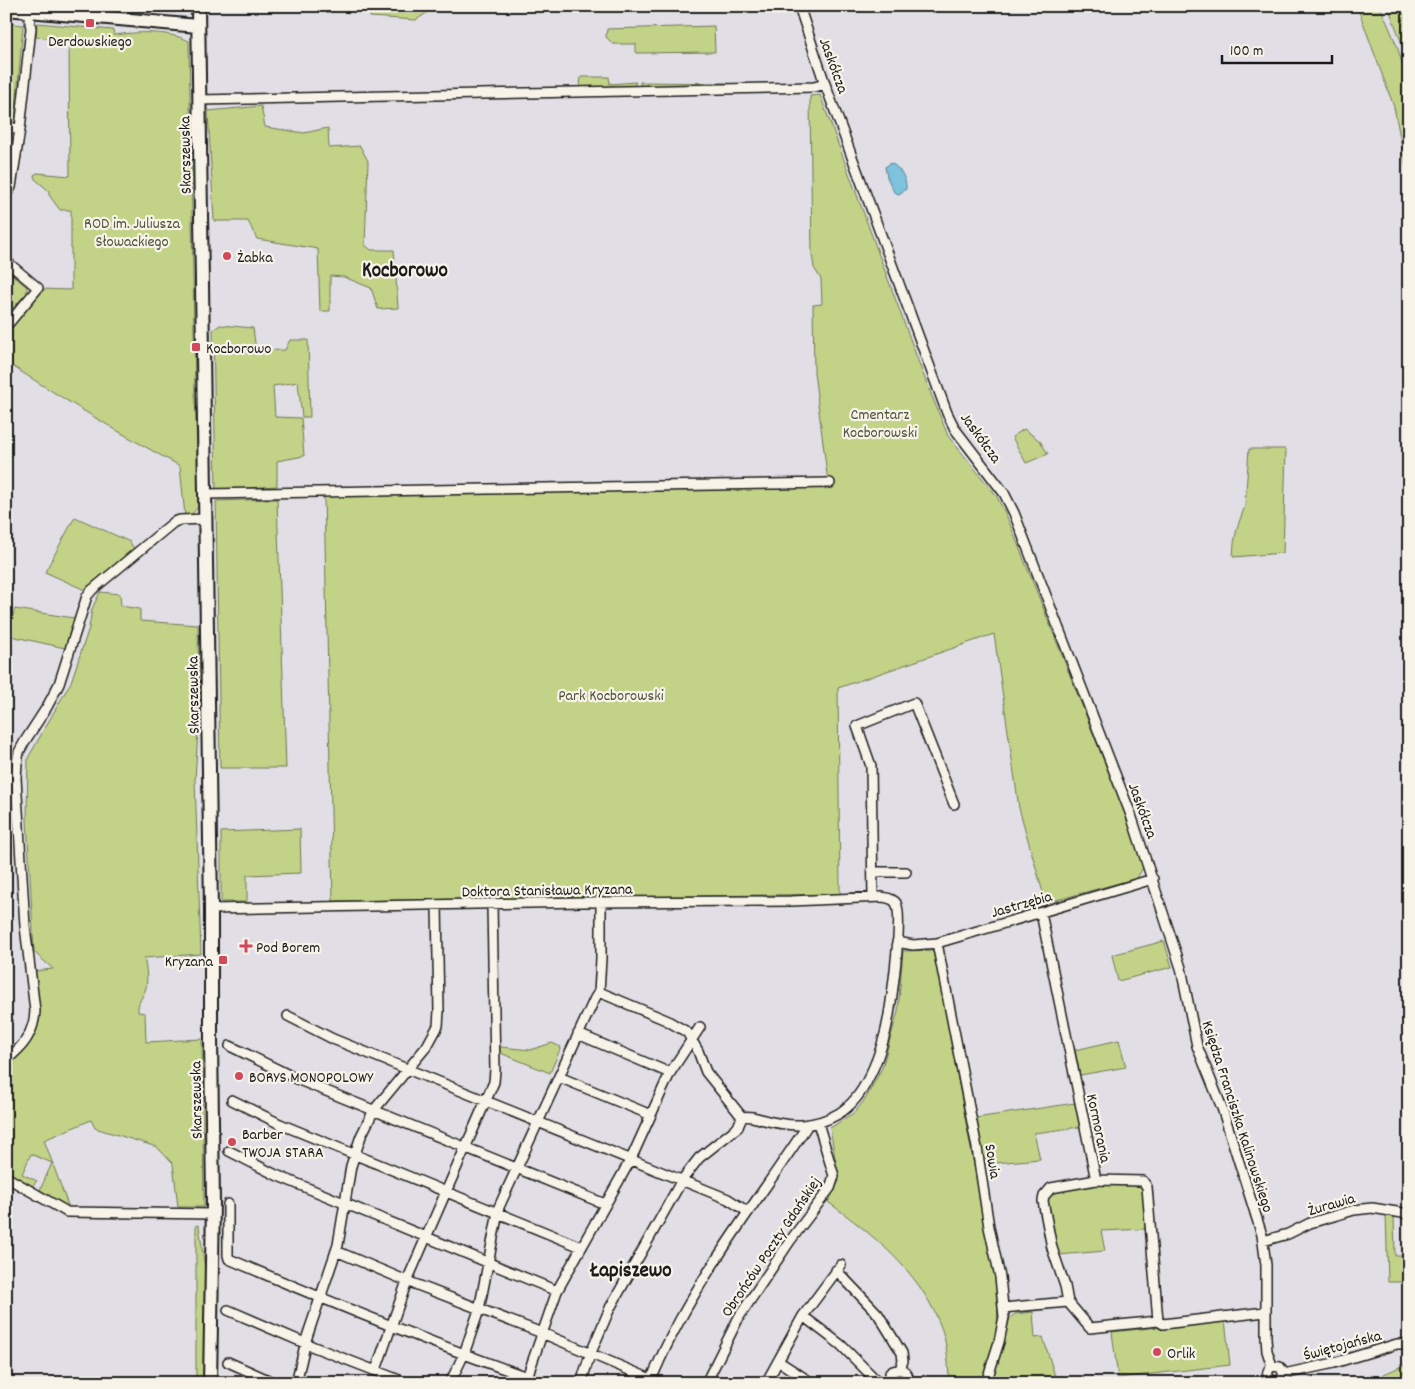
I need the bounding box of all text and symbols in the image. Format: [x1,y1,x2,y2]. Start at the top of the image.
marker: Derdowskiego [84,17,96,29]
place label: Derdowskiego [48,31,132,54]
scale bar [1222,32,1332,64]
street label: Jaskółcza [812,35,854,97]
text: 100 m [1230,41,1263,63]
street label: Skarszewska [174,115,199,194]
park label: ROD im. Juliusza Słowackiego [84,213,180,254]
place label: Żabka [237,247,273,270]
marker: Żabka [221,250,233,262]
district label: Kocborowo [362,257,448,287]
place label: Kocborowo [206,338,271,361]
marker: Kocborowo [190,341,202,353]
park label: Cmentarz Kocborowski [843,404,917,445]
street label: Jaskółcza [954,408,1007,469]
street label: Skarszewska [182,655,207,734]
park label: Park Kocborowski [558,685,664,708]
street label: Jaskółcza [1121,780,1163,842]
street label: Doktora Stanisława Kryzana [461,879,633,904]
street label: Jastrzębia [989,886,1055,925]
place label: Pod Borem [256,937,320,960]
marker: Pod Borem [240,940,252,952]
place label: Kryzana [165,951,213,974]
marker: Kryzana [217,954,229,966]
street label: Księdza Franciszka Kalinowskiego [1195,1018,1279,1216]
street label: Skarszewska [185,1060,210,1139]
place label: BORYS MONOPOLOWY [249,1067,374,1090]
marker: BORYS MONOPOLOWY [233,1070,245,1082]
street label: Kormorania [1079,1092,1116,1166]
place label: Barber TWOJA STARA [242,1124,324,1165]
marker: Barber TWOJA STARA [226,1136,238,1148]
street label: Sowia [977,1142,1006,1181]
street label: Obrońców Poczty Gdańskiej [716,1173,828,1322]
street label: Żurawia [1305,1188,1359,1223]
district label: Łapiszewo [589,1257,672,1287]
street label: Świętojańska [1301,1325,1385,1368]
place label: Orlik [1167,1343,1195,1366]
marker: Orlik [1151,1346,1163,1358]

